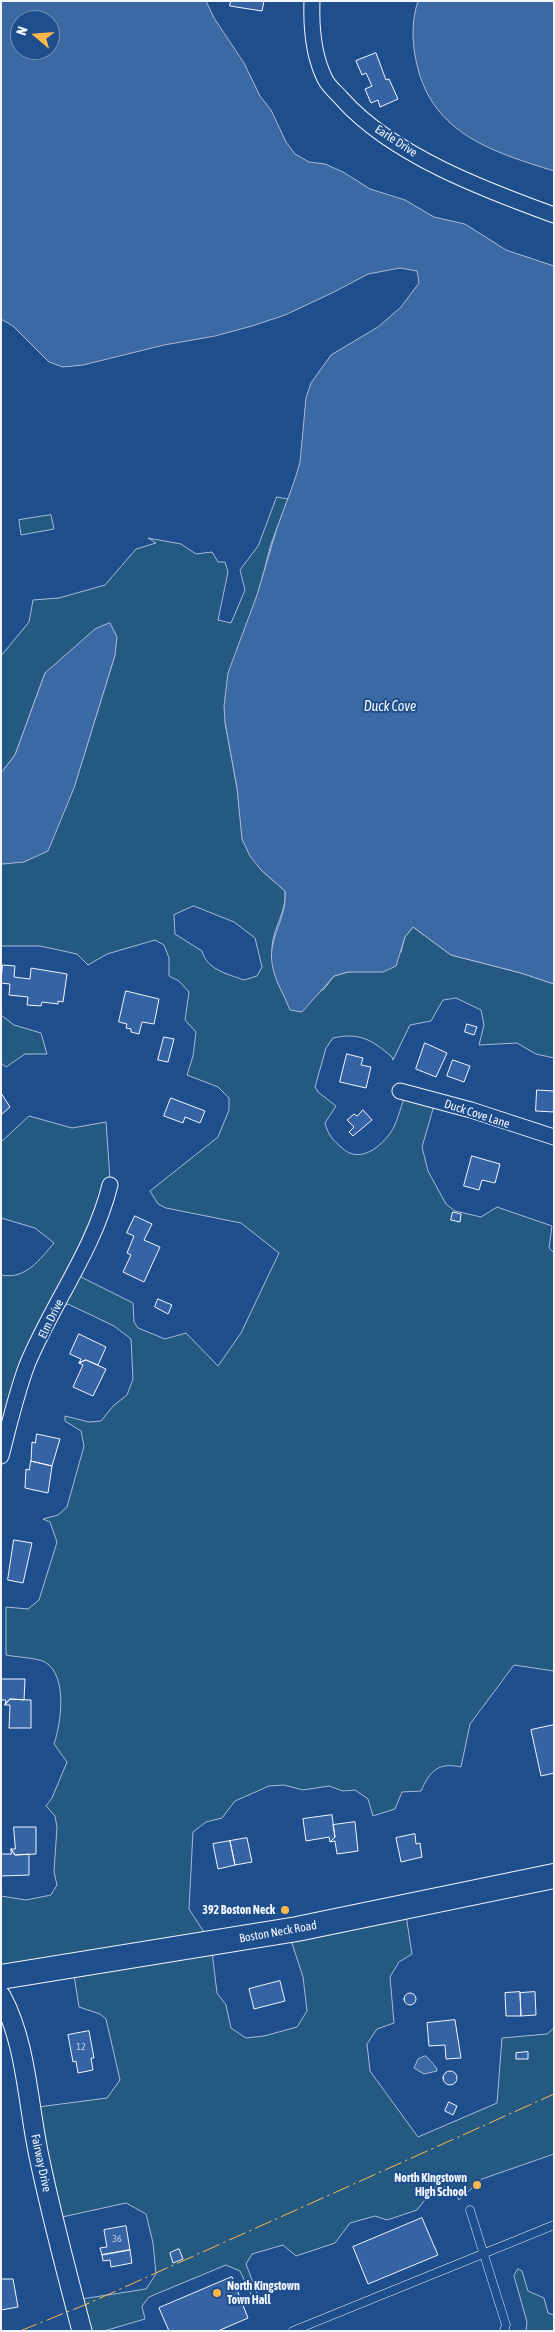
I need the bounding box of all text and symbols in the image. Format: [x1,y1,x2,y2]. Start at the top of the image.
north arrow [10,10,60,60]
text: N [13,24,31,37]
street label: Earle Drive [372,122,420,160]
water label: Duck Cove [364,699,416,715]
street label: Duck Cove Lane [442,1097,512,1131]
street label: Elm Drive [35,1297,67,1341]
place label: 392 Boston Neck [202,1903,275,1917]
marker: 392 Boston Neck [279,1904,291,1916]
street label: Boston Neck Road [238,1918,318,1946]
house number: 12 [76,2041,86,2053]
street label: Fairway Drive [28,2133,54,2193]
place label: North Kingstown High School [394,2171,467,2199]
marker: North Kingstown High School [471,2179,483,2191]
house number: 36 [112,2233,122,2245]
place label: North Kingstown Town Hall [227,2279,300,2307]
marker: North Kingstown Town Hall [211,2287,223,2299]

